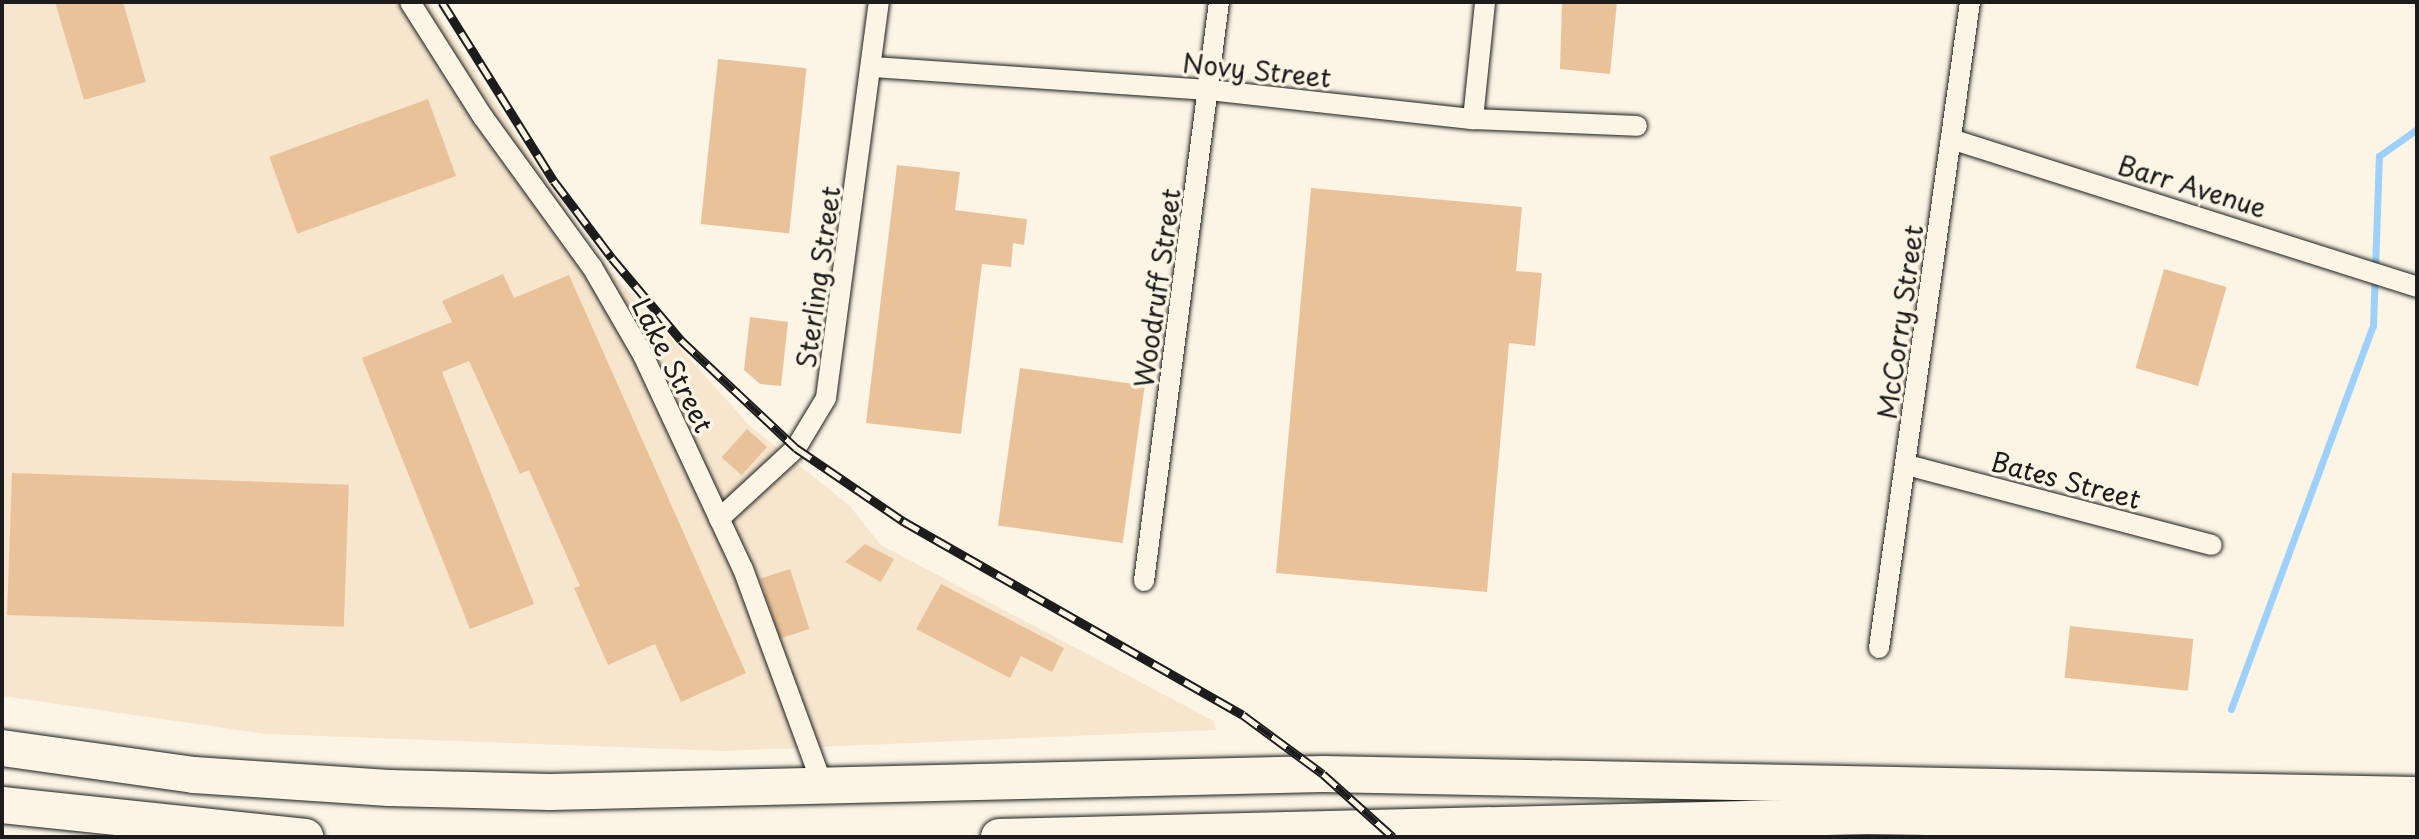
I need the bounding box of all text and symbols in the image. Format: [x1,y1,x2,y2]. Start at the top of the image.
street label: Novy Street [1181,47,1333,93]
street label: Barr Avenue [2113,148,2271,224]
street label: Sterling Street [790,184,846,370]
street label: Woodruff Street [1127,185,1187,391]
street label: McCorry Street [1871,223,1929,421]
street label: Lake Street [626,293,720,437]
street label: Bates Street [1987,445,2145,515]

